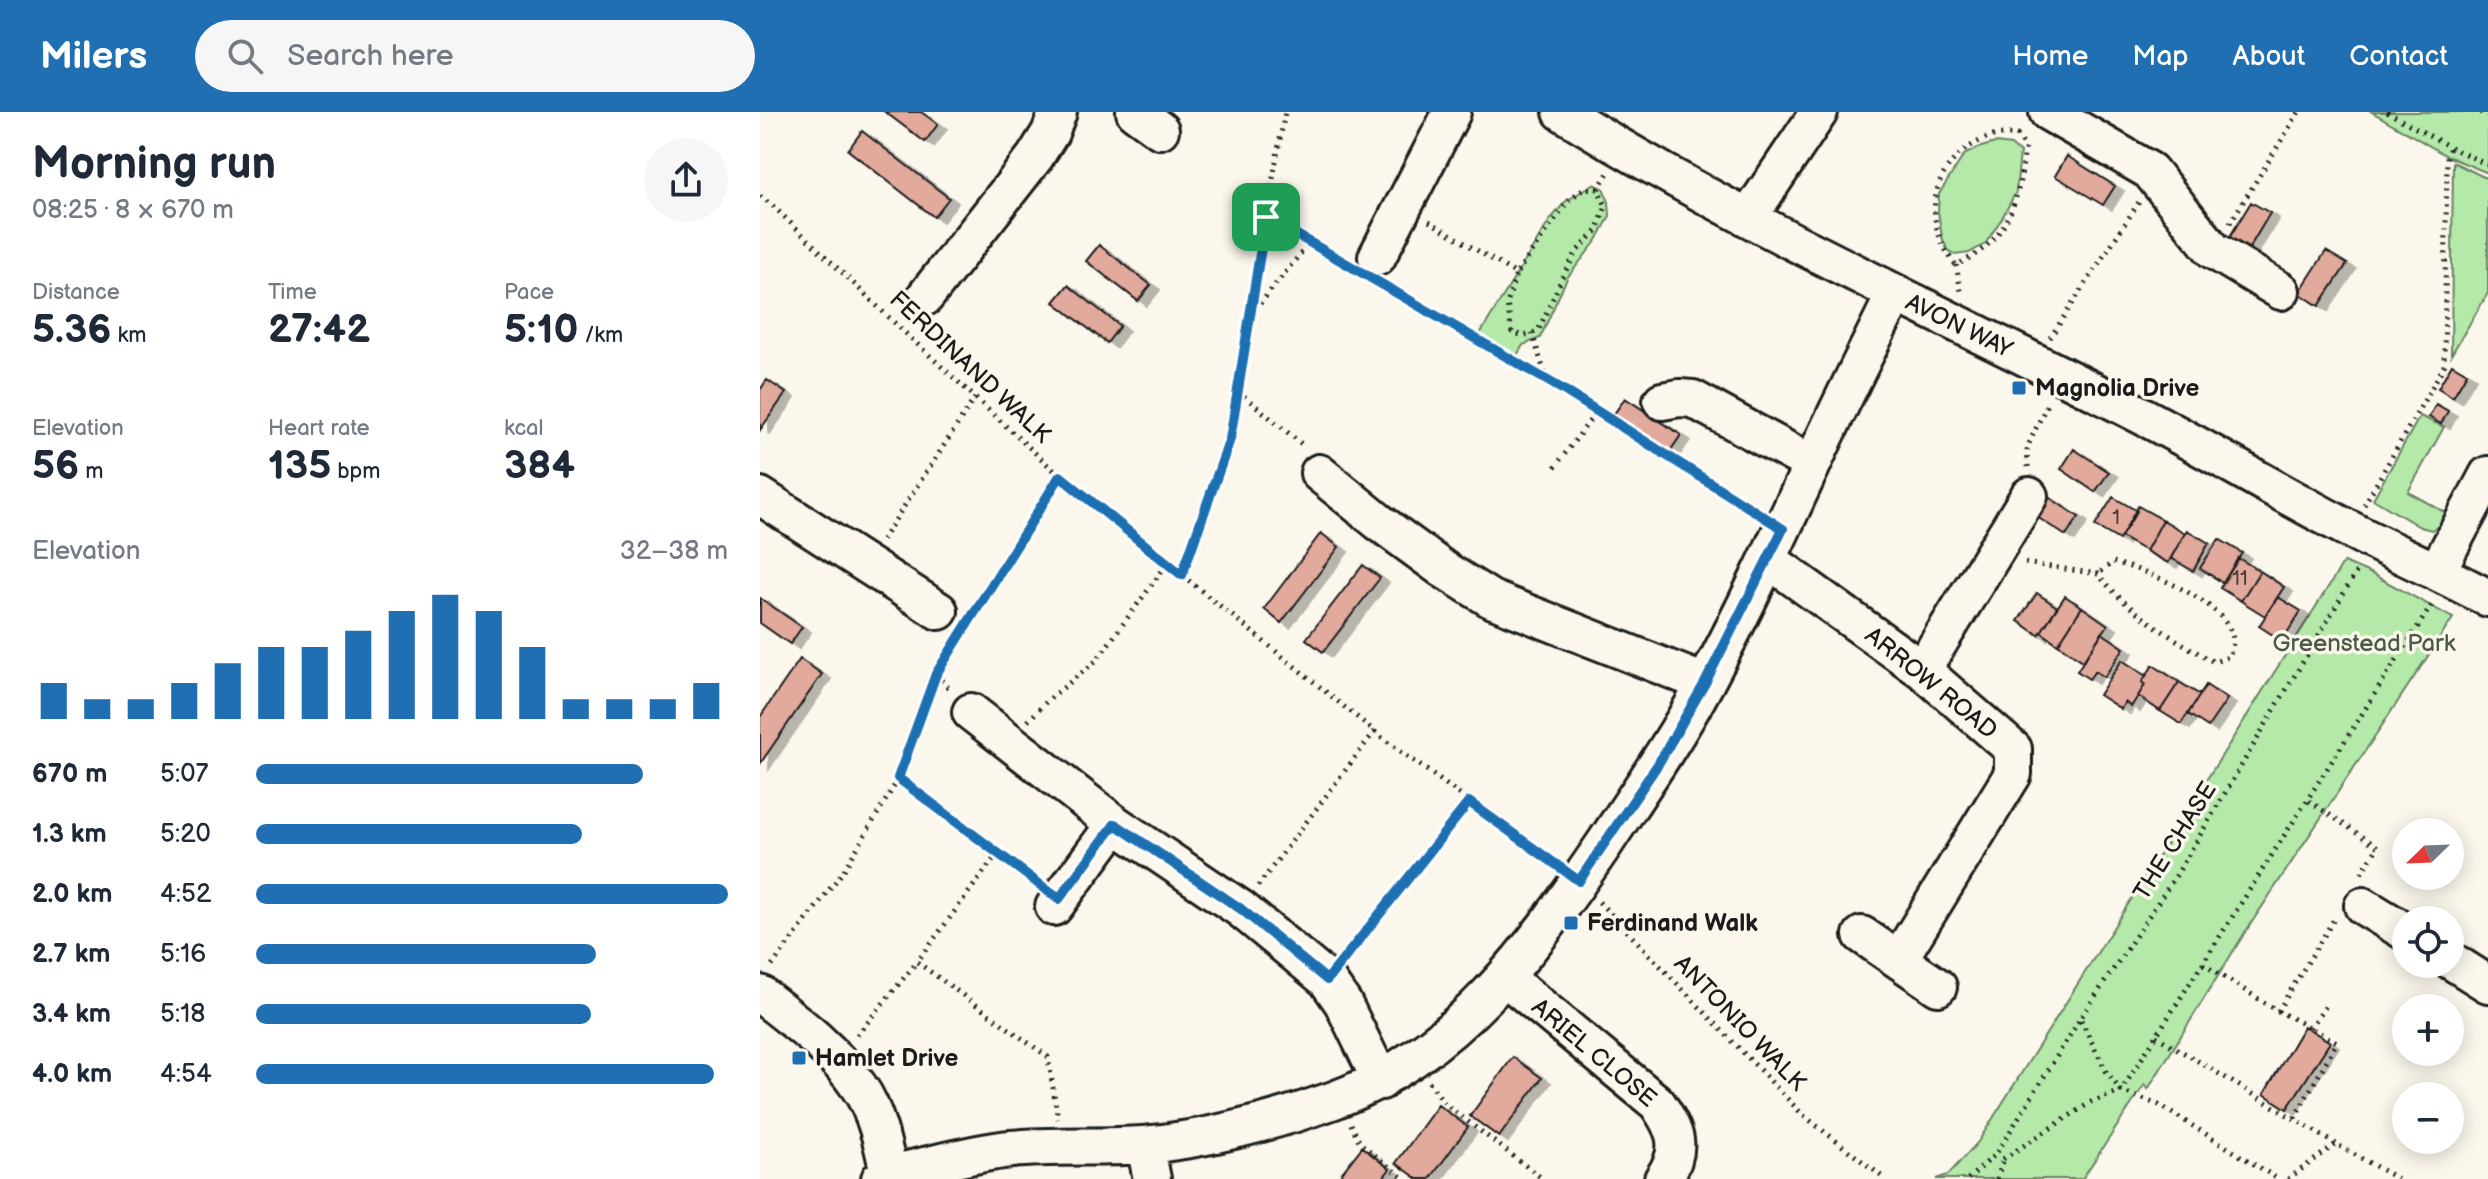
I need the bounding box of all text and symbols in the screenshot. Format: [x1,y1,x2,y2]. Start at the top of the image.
search box [195,20,755,92]
text: Milers [40,34,147,79]
icon: search [223,34,267,78]
text: Search here [287,38,454,74]
text: Home [2012,40,2088,73]
text: Map [2132,40,2189,73]
text: About [2233,40,2305,73]
text: Contact [2349,40,2448,73]
text: Morning run [32,138,276,191]
button: share [644,138,728,222]
pin [1232,183,1300,251]
text: 08:25 · 8 × 670 m [32,195,234,226]
icon: arrive [1244,195,1288,239]
text: Distance [32,279,120,306]
text: Time [268,279,317,306]
text: Pace [504,279,554,306]
street label: FERDINAND WALK [883,285,1057,450]
street label: AVON WAY [1901,288,2018,365]
text: 5.36 [32,306,111,354]
text: 27:42 [268,306,370,354]
text: 5:10 [504,306,578,354]
text: km [111,322,146,349]
text: /km [578,322,623,349]
place label: Magnolia Drive [2035,374,2199,403]
marker: Magnolia Drive [2010,379,2028,397]
text: Elevation [32,415,124,442]
text: Heart rate [268,415,370,442]
text: kcal [504,415,543,442]
text: 56 [32,442,79,490]
text: 135 [268,442,331,490]
text: 384 [504,442,575,490]
text: m [79,458,103,485]
text: bpm [331,458,381,485]
house number: 1 [2112,506,2120,530]
text: Elevation [32,536,140,567]
text: 32–38 m [620,536,728,567]
house number: 11 [2232,567,2248,591]
street label: ARROW ROAD [1859,621,2003,745]
park label: Greenstead Park [2273,629,2456,658]
text: 670 m [32,759,108,790]
text: 5:07 [160,759,208,790]
street label: THE CHASE [2127,777,2223,905]
north arrow [2392,818,2464,890]
map controls [2392,818,2464,1154]
text: 1.3 km [32,819,107,850]
text: 5:20 [160,819,211,850]
text: 2.0 km [32,879,112,910]
text: 4:52 [160,879,211,910]
button: locate [2392,906,2464,978]
place label: Ferdinand Walk [1587,909,1758,938]
marker: Ferdinand Walk [1562,914,1580,932]
text: 2.7 km [32,939,110,970]
text: 5:16 [160,939,206,970]
street label: ANTONIO WALK [1668,949,1812,1097]
street label: ARIEL CLOSE [1526,992,1662,1114]
button: + [2392,994,2464,1066]
text: 3.4 km [32,999,111,1030]
text: 5:18 [160,999,205,1030]
place label: Hamlet Drive [815,1044,958,1073]
marker: Hamlet Drive [790,1049,808,1067]
text: 4.0 km [32,1059,112,1090]
text: 4:54 [160,1059,212,1090]
button: − [2392,1082,2464,1154]

